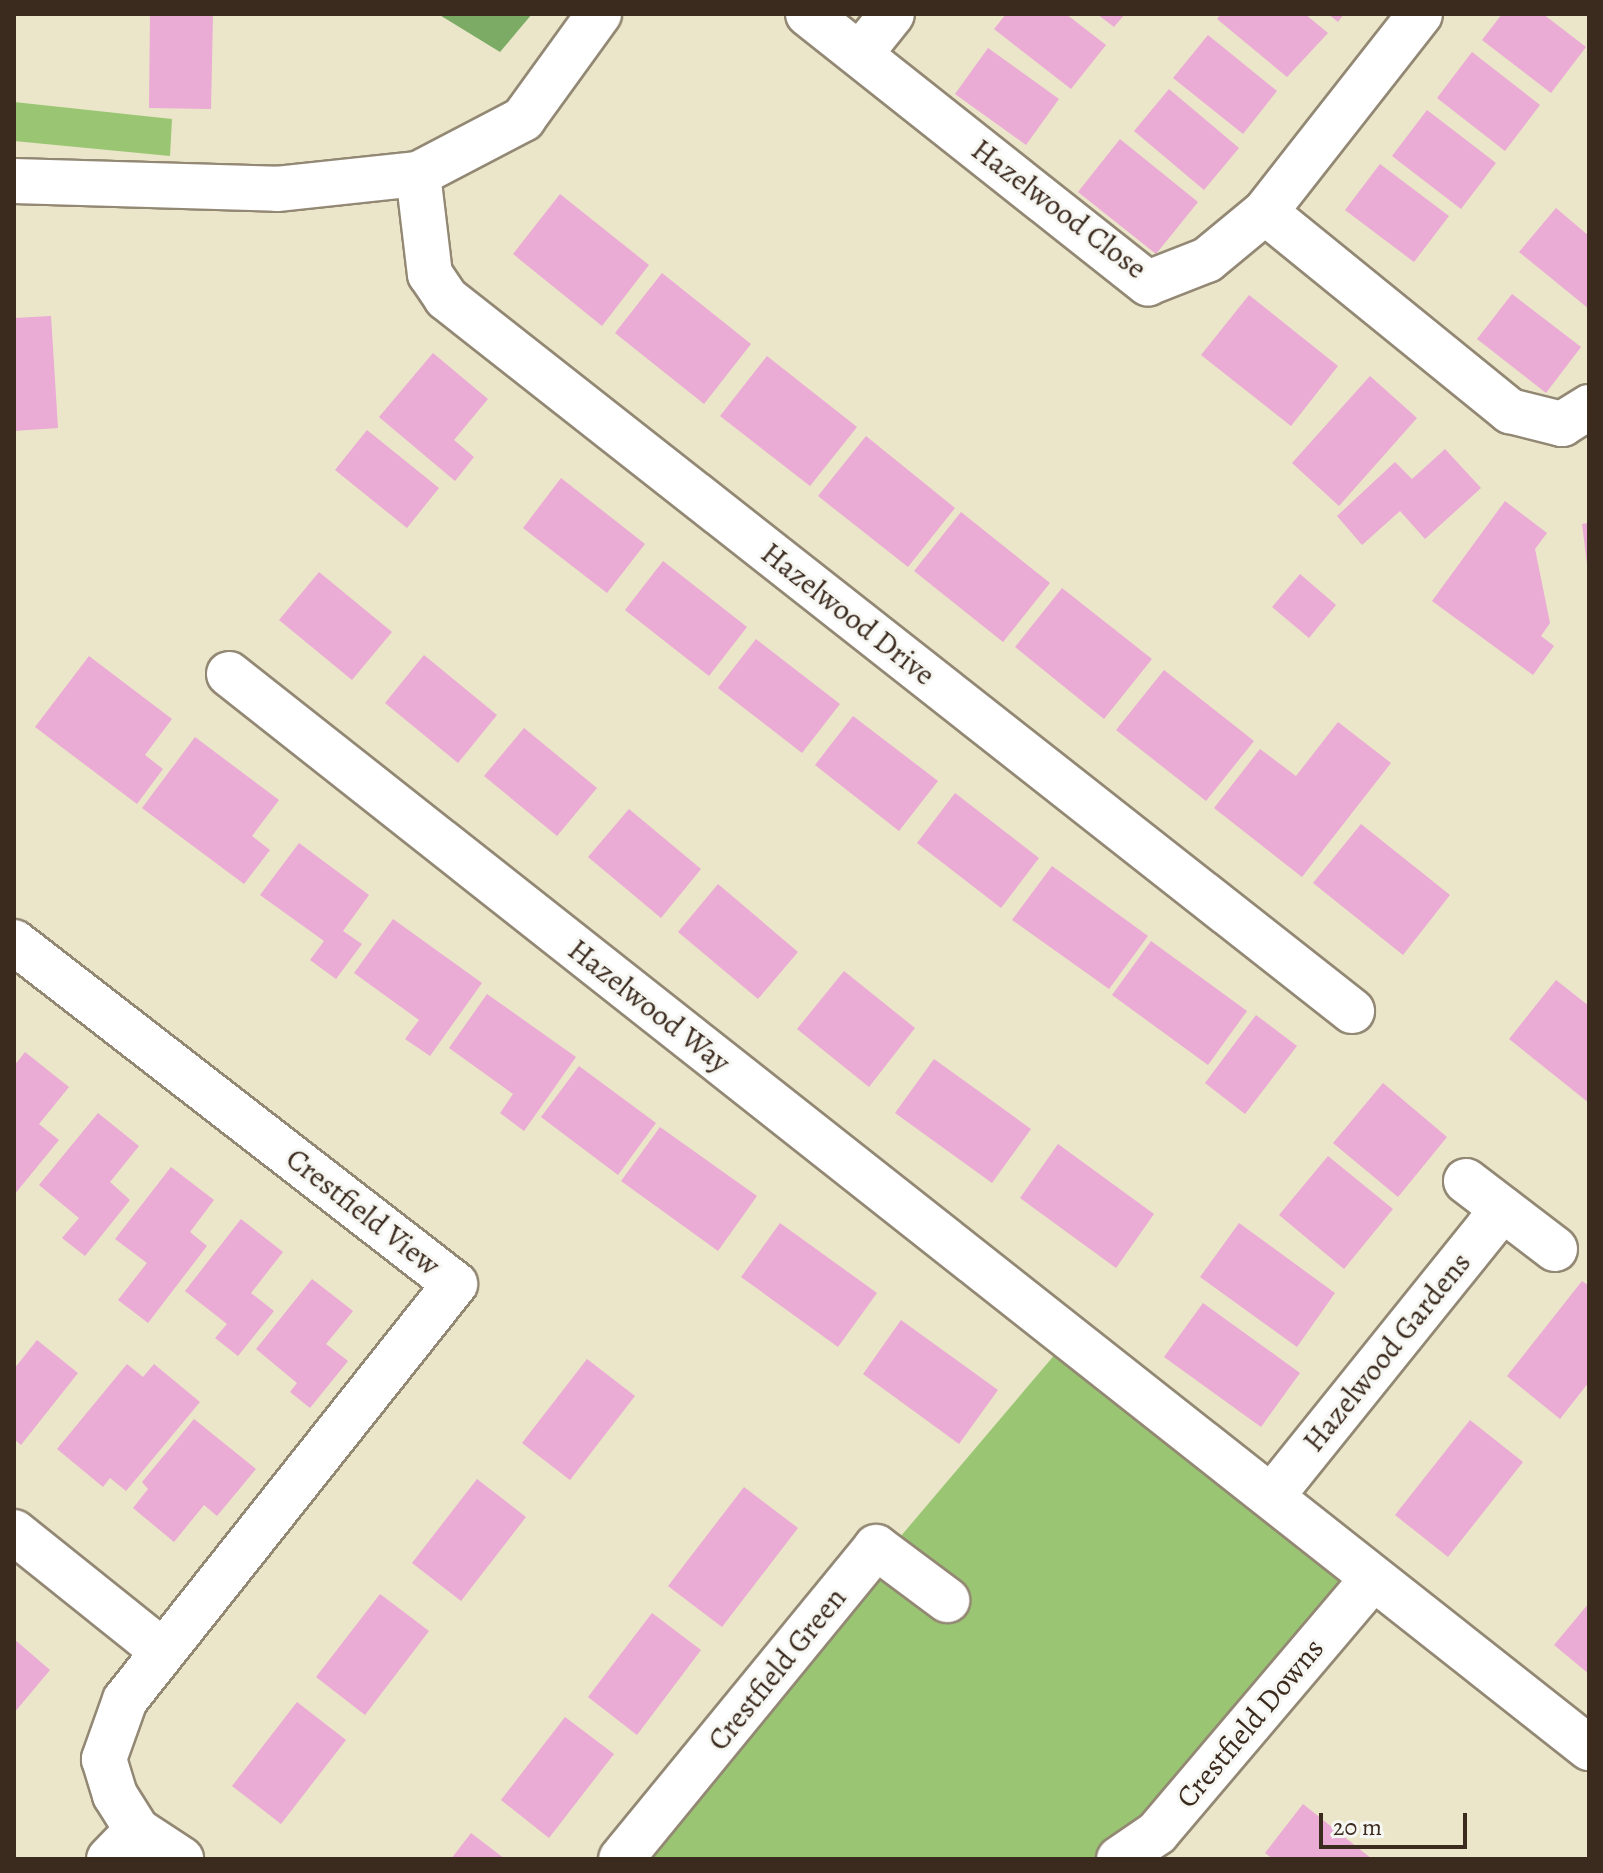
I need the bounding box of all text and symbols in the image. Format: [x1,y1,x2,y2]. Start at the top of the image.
street label: Hazelwood Close [964,132,1154,286]
street label: Hazelwood Drive [754,535,942,693]
street label: Hazelwood Way [561,932,737,1080]
street label: Crestfield View [279,1141,447,1283]
street label: Hazelwood Gardens [1296,1245,1478,1459]
street label: Crestfield Green [700,1580,854,1758]
street label: Crestfield Downs [1169,1631,1331,1815]
scale bar [1323,1797,1471,1847]
text: 20 m [1333,1811,1382,1843]

